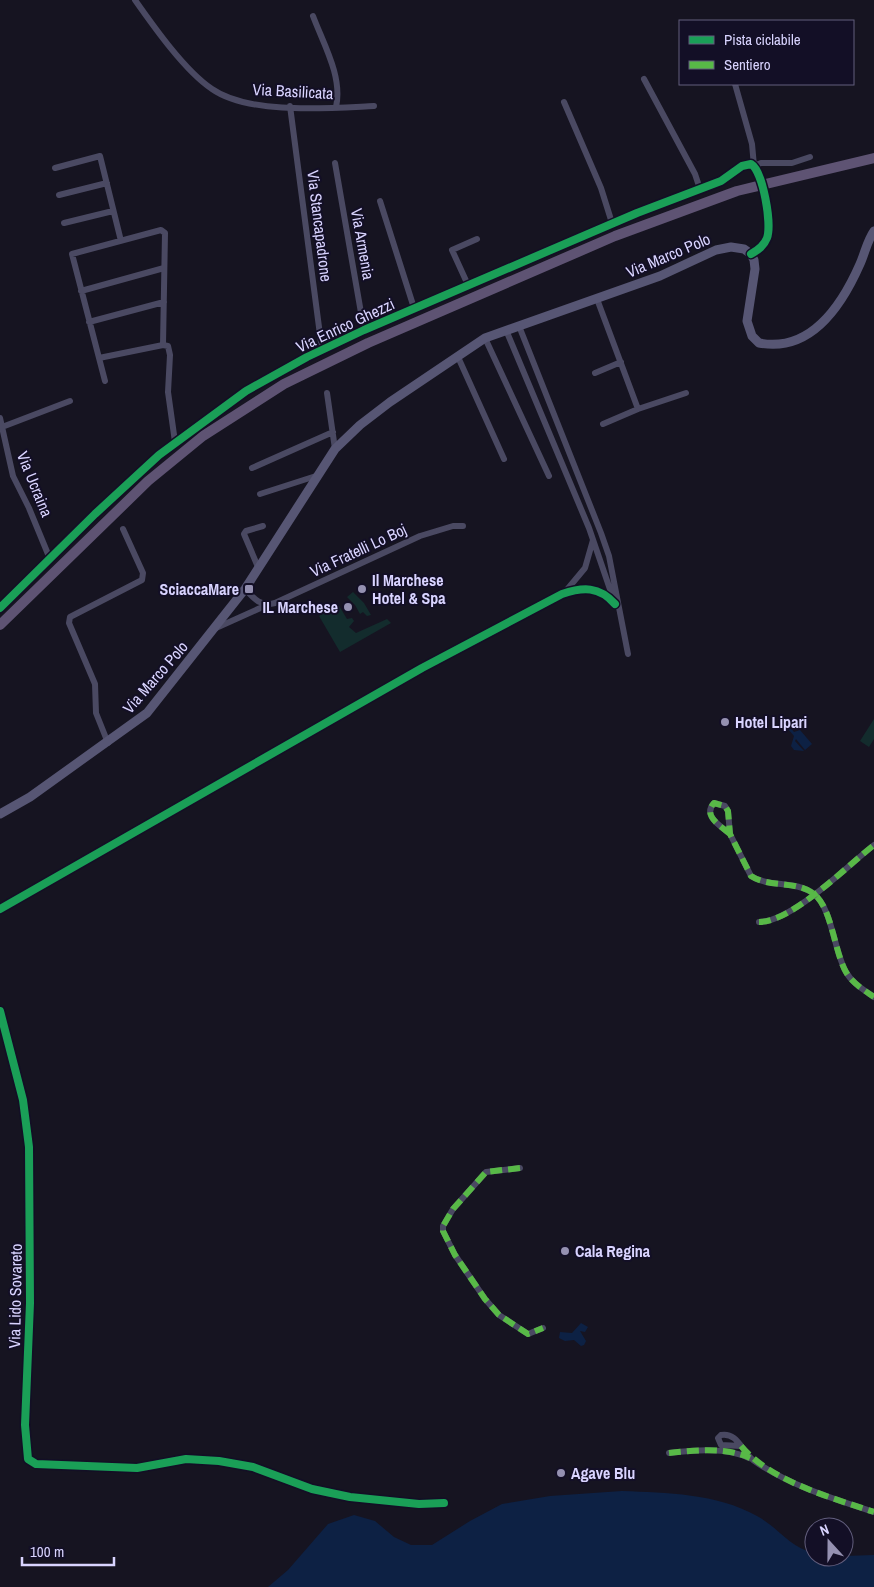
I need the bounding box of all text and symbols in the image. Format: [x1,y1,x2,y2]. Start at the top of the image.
legend [679,20,854,85]
text: Pista ciclabile [724,29,801,50]
text: Sentiero [724,54,771,75]
street label: Via Basilicata [252,78,335,104]
street label: Via Stancapadrone [302,169,338,283]
street label: Via Armenia [346,207,380,282]
street label: Via Marco Polo [623,227,713,283]
street label: Via Enrico Ghezzi [292,293,398,357]
street label: Via Ucraina [12,448,58,521]
street label: Via Fratelli Lo Boj [306,518,410,582]
place label: Il Marchese Hotel & Spa [372,569,446,609]
place label: SciaccaMare [159,578,239,600]
marker: SciaccaMare [243,583,255,595]
marker: Il Marchese Hotel & Spa [356,583,368,595]
place label: IL Marchese [262,596,338,618]
marker: IL Marchese [342,601,354,613]
street label: Via Marco Polo [117,636,193,718]
place label: Hotel Lipari [735,711,807,733]
marker: Hotel Lipari [719,716,731,728]
place label: Cala Regina [575,1240,651,1262]
street label: Via Lido Sovareto [3,1243,27,1349]
marker: Cala Regina [559,1245,571,1257]
place label: Agave Blu [571,1462,635,1484]
marker: Agave Blu [555,1467,567,1479]
north arrow [804,1517,854,1567]
text: N [817,1520,831,1540]
scale bar [22,1534,115,1566]
text: 100 m [30,1541,64,1562]

